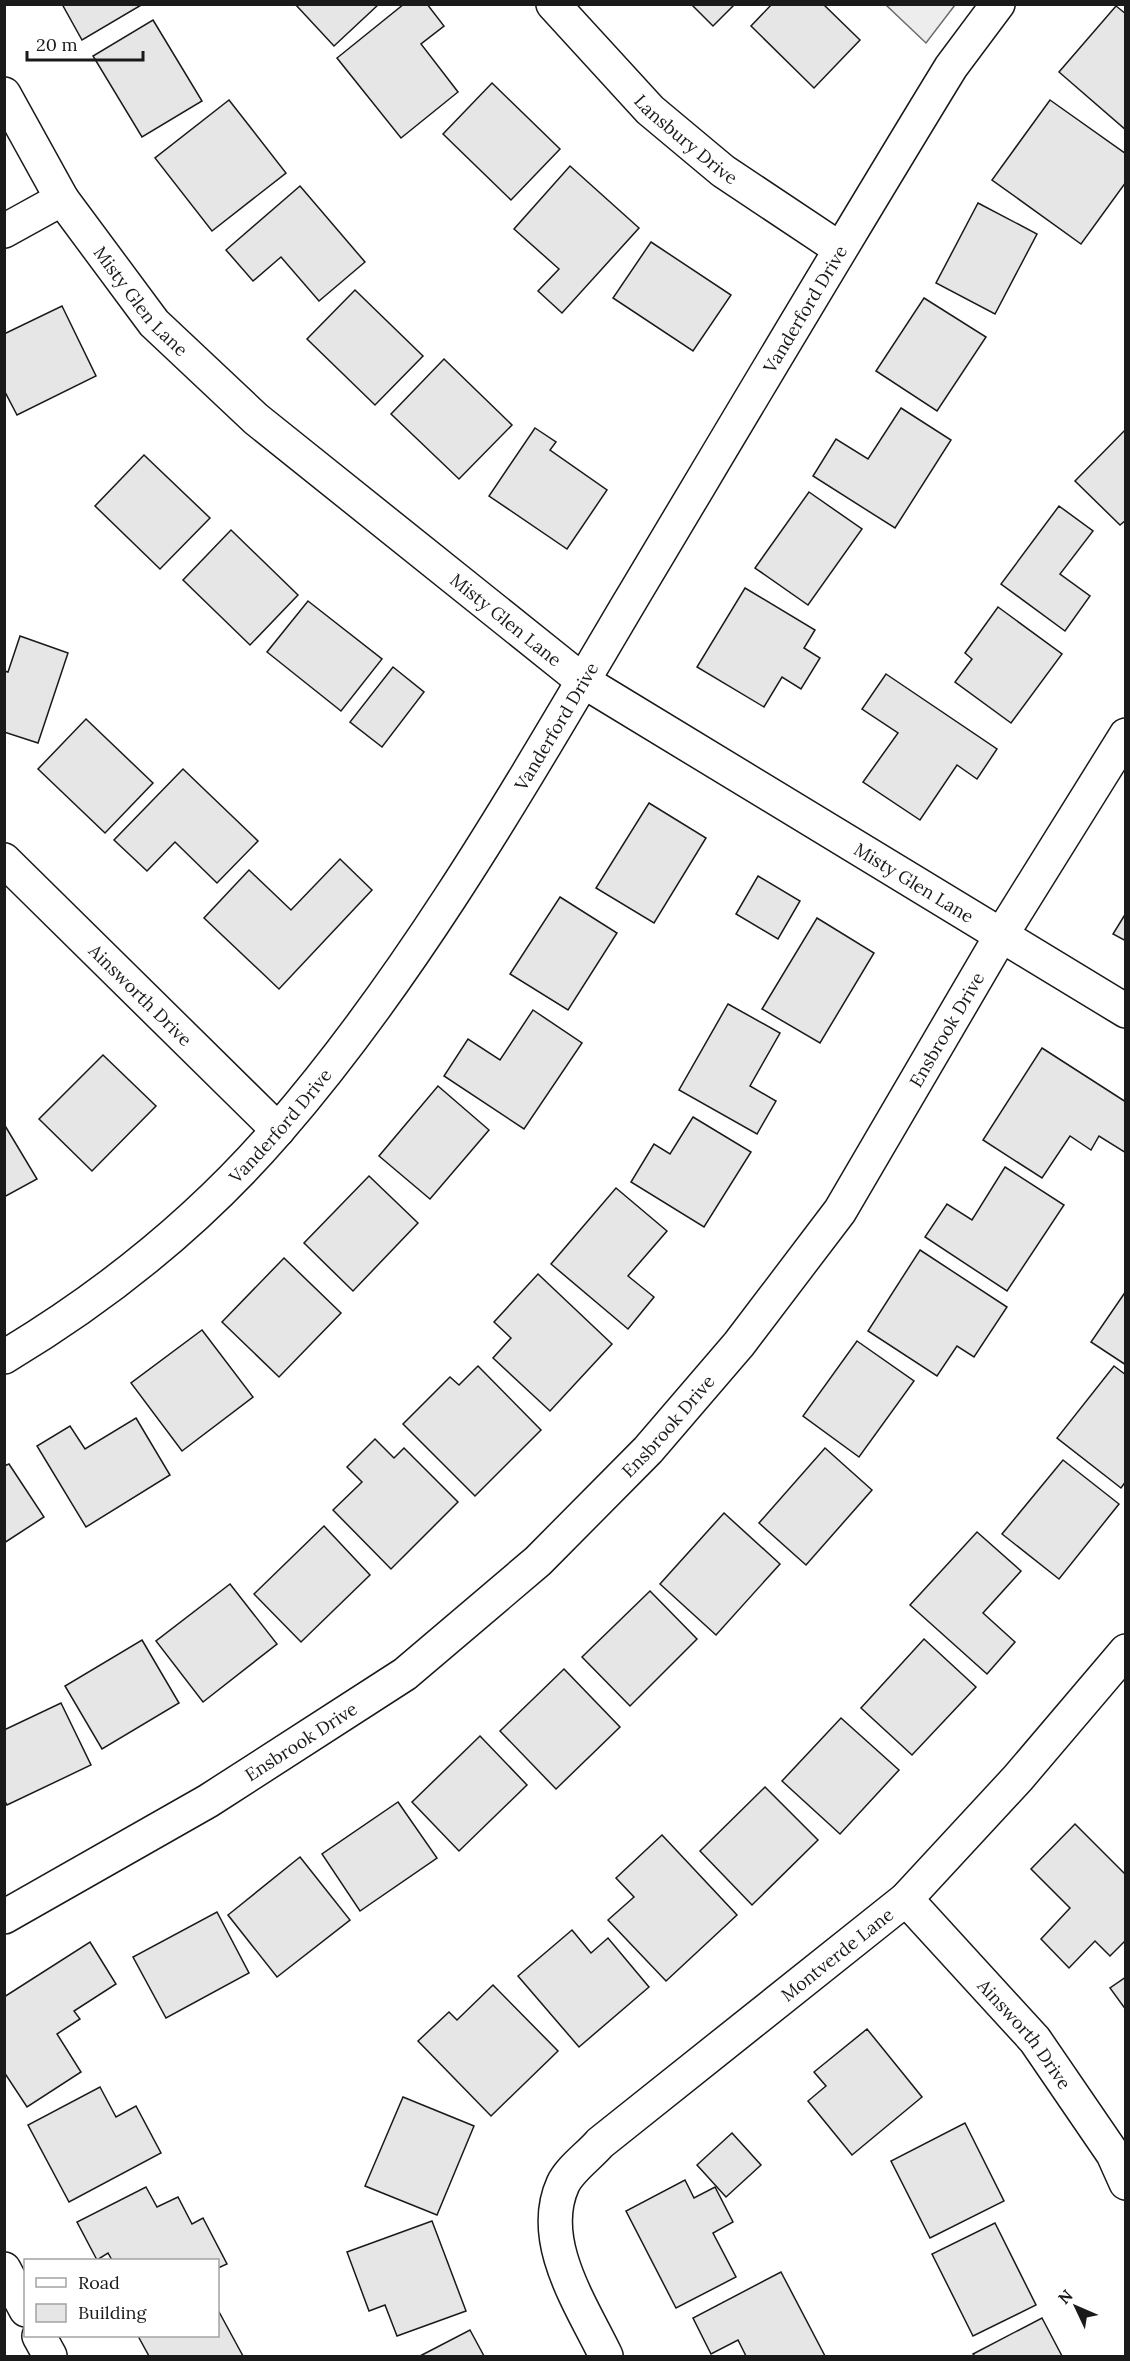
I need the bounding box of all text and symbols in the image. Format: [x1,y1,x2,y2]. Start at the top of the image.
scale bar [27,24,142,62]
text: 20 m [36,33,78,56]
street label: Lansbury Drive [630,89,742,189]
street label: Misty Glen Lane [89,241,193,361]
street label: Vanderford Drive [757,241,852,378]
street label: Misty Glen Lane [446,568,567,671]
street label: Vanderford Drive [508,658,603,795]
street label: Misty Glen Lane [850,837,979,928]
street label: Ainsworth Drive [84,938,197,1051]
street label: Ensbrook Drive [904,968,989,1091]
street label: Vanderford Drive [223,1063,336,1188]
street label: Ensbrook Drive [616,1370,719,1482]
street label: Ensbrook Drive [240,1696,361,1786]
street label: Montverde Lane [776,1902,898,2006]
street label: Ainsworth Drive [972,1973,1077,2094]
legend [24,2259,219,2337]
text: Road [78,2271,120,2294]
north arrow [1046,2277,1106,2337]
text: N [1054,2285,1077,2308]
text: Building [78,2301,148,2324]

